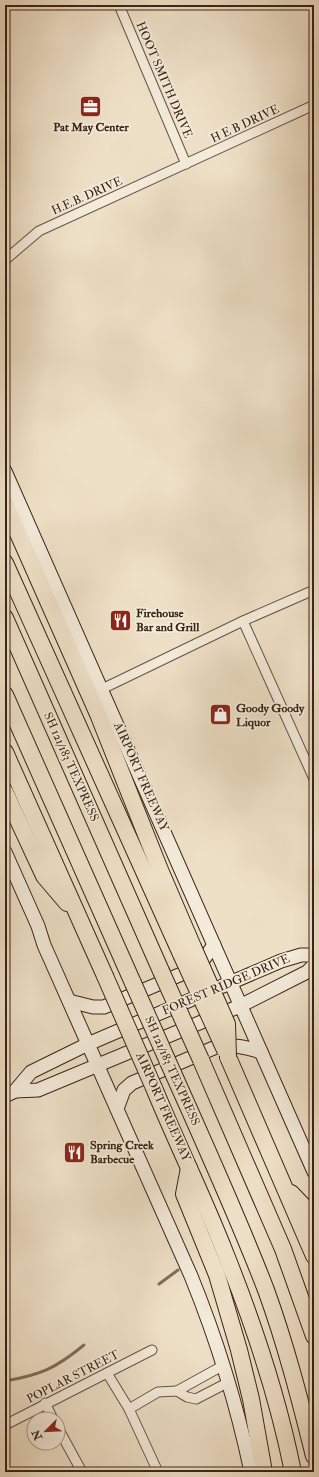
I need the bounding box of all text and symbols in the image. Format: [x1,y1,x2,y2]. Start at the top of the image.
street label: HOOT SMITH DRIVE [133,19,196,141]
office icon: Pat May Center [78,93,104,119]
street label: H E B DRIVE [208,101,282,146]
place label: Pat May Center [53,120,129,135]
street label: H.E.B. DRIVE [49,174,125,218]
place label: Firehouse Bar and Grill [136,606,200,635]
restaurant icon: Firehouse Bar and Grill [108,607,134,633]
place label: Goody Goody Liquor [236,701,305,730]
shop icon: Goody Goody Liquor [207,702,233,728]
street label: SH 121/183 TEXPRESS [40,710,102,824]
street label: AIRPORT FREEWAY [110,719,172,835]
street label: FOREST RIDGE DRIVE [160,951,292,1019]
street label: SH 121/183 TEXPRESS [141,1014,203,1128]
street label: AIRPORT FREEWAY [132,1049,194,1165]
place label: Spring Creek Barbecue [90,1138,154,1167]
restaurant icon: Spring Creek Barbecue [62,1139,88,1165]
street label: POPLAR STREET [24,1347,122,1407]
north arrow [26,1411,66,1451]
text: N [29,1427,46,1443]

